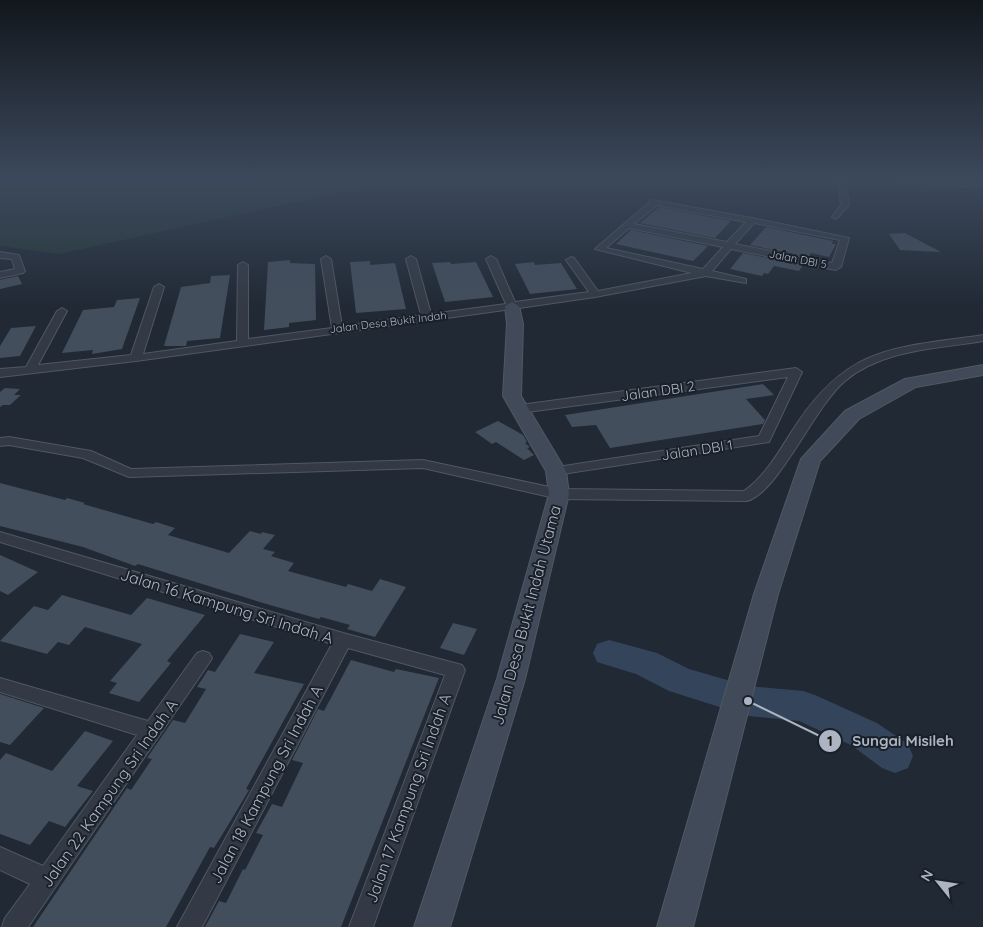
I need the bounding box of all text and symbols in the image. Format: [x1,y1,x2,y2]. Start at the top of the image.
street label: Jalan DBI 5 [768,247,828,271]
street label: Jalan Desa Bukit Indah [329,308,447,336]
street label: Jalan DBI 2 [620,377,696,405]
street label: Jalan DBI 1 [660,435,734,465]
street label: Jalan Desa Bukit Indah Utama [487,503,565,727]
street label: Jalan 16 Kampung Sri Indah A [118,564,336,648]
street label: Jalan 18 Kampung Sri Indah A [205,681,327,887]
street label: Jalan 17 Kampung Sri Indah A [361,691,455,905]
street label: Jalan 22 Kampung Sri Indah A [36,695,182,891]
callout: Sungai Misileh [817,726,964,756]
text: 1 [827,731,833,750]
text: Sungai Misileh [852,731,954,750]
north arrow [913,857,963,907]
text: N [916,867,937,884]

